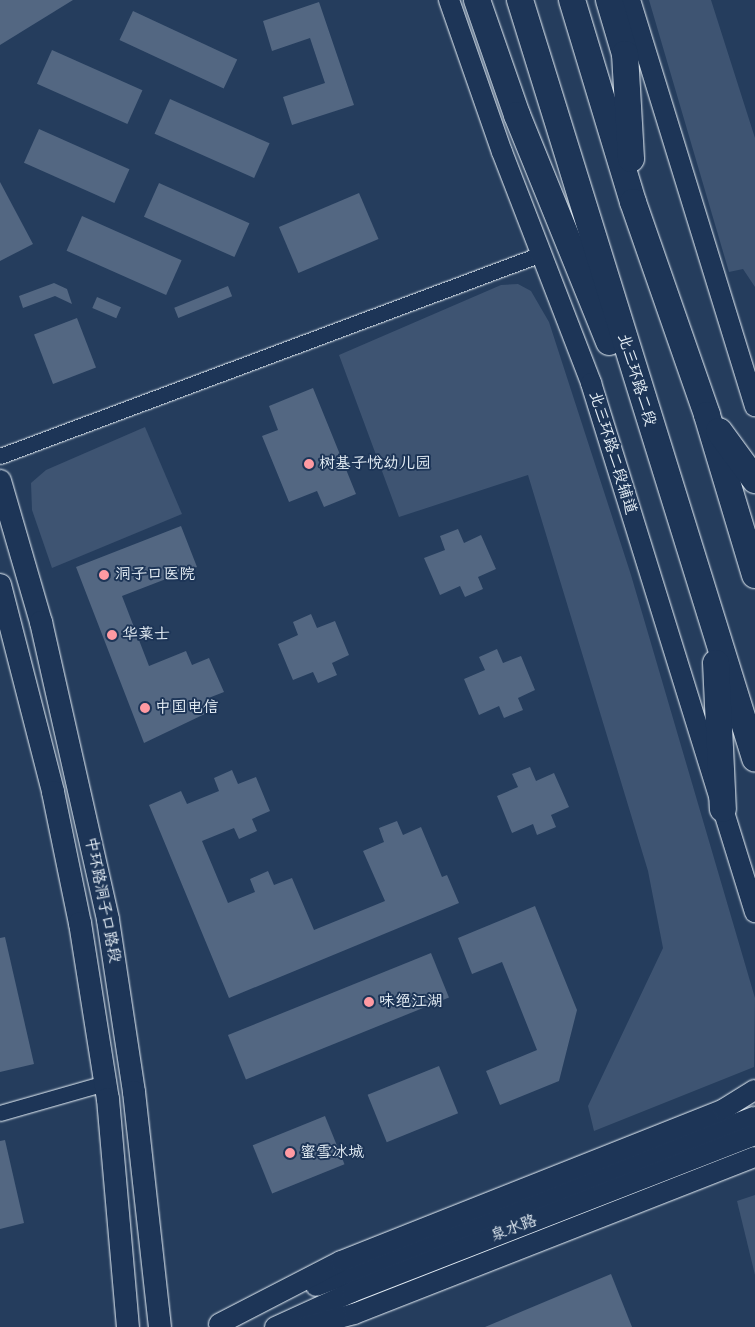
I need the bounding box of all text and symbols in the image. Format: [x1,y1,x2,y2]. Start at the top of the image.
street label: 北三环路二段 [613,331,659,429]
street label: 北三环路二段辅道 [584,389,640,517]
place label: 树基子悦幼儿园 [319,454,431,474]
marker: 树基子悦幼儿园 [303,458,315,470]
place label: 洞子口医院 [115,565,195,585]
marker: 洞子口医院 [97,568,111,582]
place label: 华莱士 [122,625,170,645]
marker: 华莱士 [106,629,118,641]
place label: 中国电信 [155,698,219,718]
marker: 中国电信 [139,702,151,714]
street label: 中环路洞子口路段 [80,835,124,965]
place label: 味绝江湖 [379,992,443,1012]
marker: 味绝江湖 [363,996,375,1008]
place label: 蜜雪冰城 [300,1143,364,1163]
marker: 蜜雪冰城 [284,1147,296,1159]
street label: 泉水路 [488,1211,540,1247]

